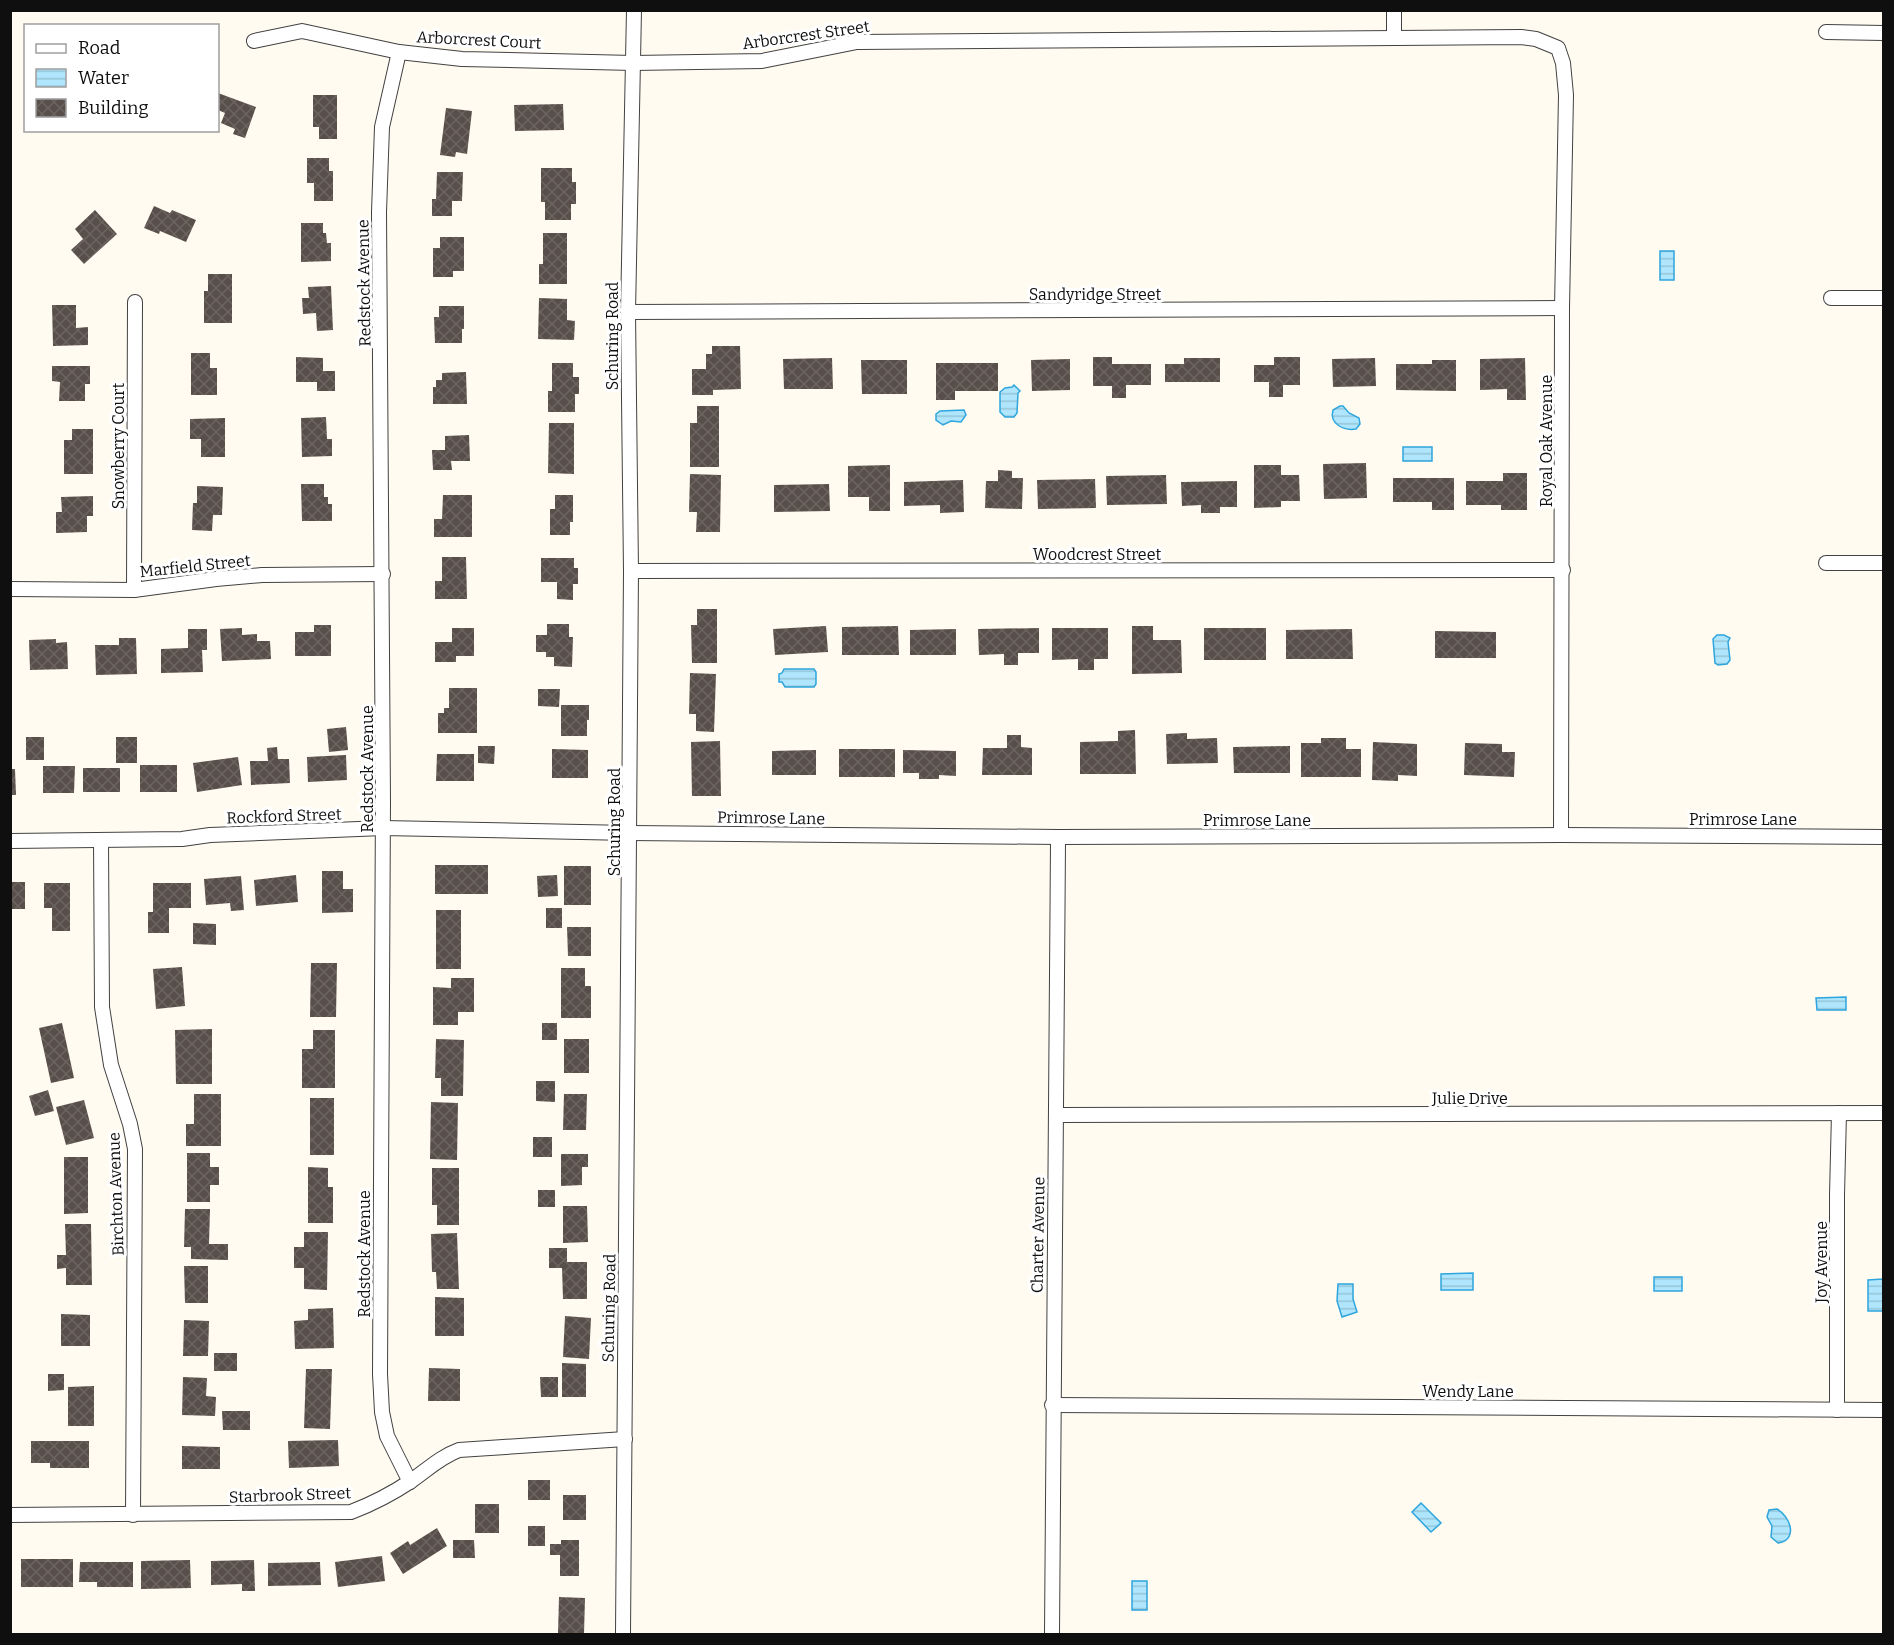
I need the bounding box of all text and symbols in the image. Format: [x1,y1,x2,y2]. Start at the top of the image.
street label: Arborcrest Street [741,17,871,53]
legend [24,24,219,132]
street label: Arborcrest Court [416,27,542,53]
text: Road [78,37,121,59]
text: Water [78,67,129,89]
text: Building [78,97,149,119]
street label: Redstock Avenue [353,219,375,347]
street label: Schuring Road [603,281,622,390]
street label: Sandyridge Street [1029,285,1162,304]
street label: Royal Oak Avenue [1537,375,1556,507]
street label: Snowberry Court [109,383,128,509]
street label: Woodcrest Street [1033,545,1161,564]
street label: Marfield Street [139,551,252,581]
street label: Redstock Avenue [358,705,377,833]
street label: Schuring Road [605,767,624,876]
street label: Rockford Street [226,804,342,828]
street label: Primrose Lane [717,808,825,828]
street label: Primrose Lane [1689,810,1797,829]
street label: Primrose Lane [1203,811,1311,830]
street label: Julie Drive [1431,1089,1508,1108]
street label: Birchton Avenue [104,1132,128,1256]
street label: Charter Avenue [1027,1177,1049,1293]
street label: Redstock Avenue [355,1190,374,1318]
street label: Joy Avenue [1812,1221,1831,1304]
street label: Schuring Road [599,1253,619,1363]
street label: Wendy Lane [1422,1382,1514,1401]
street label: Starbrook Street [229,1483,352,1507]

